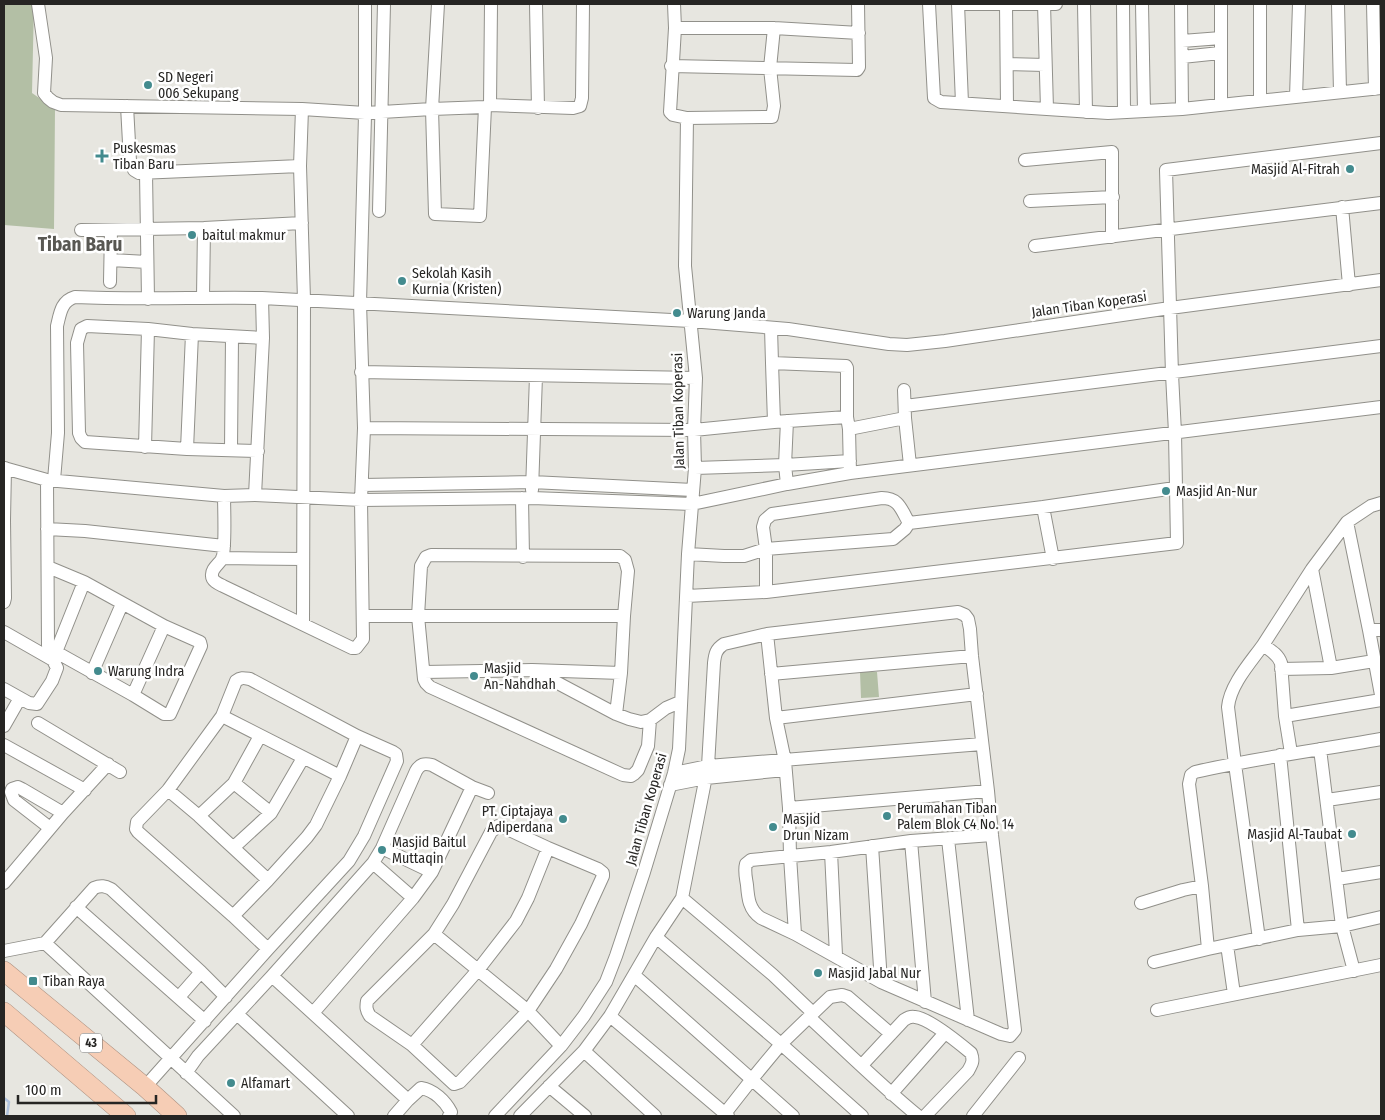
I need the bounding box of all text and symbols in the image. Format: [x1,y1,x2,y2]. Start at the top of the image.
place label: SD Negeri 006 Sekupang [158,69,239,102]
marker: SD Negeri 006 Sekupang [142,79,154,91]
place label: Puskesmas Tiban Baru [113,140,176,173]
marker: Puskesmas Tiban Baru [95,149,109,163]
place label: Masjid Al-Fitrah [1251,161,1340,178]
marker: Masjid Al-Fitrah [1344,163,1356,175]
place label: baitul makmur [202,227,286,244]
marker: baitul makmur [186,229,198,241]
district label: Tiban Baru [38,233,122,256]
place label: Sekolah Kasih Kurnia (Kristen) [412,265,501,298]
marker: Sekolah Kasih Kurnia (Kristen) [396,275,408,287]
street label: Jalan Tiban Koperasi [1030,288,1148,321]
place label: Warung Janda [687,305,766,322]
marker: Warung Janda [671,307,683,319]
street label: Jalan Tiban Koperasi [669,353,688,469]
place label: Masjid An-Nur [1176,483,1257,500]
marker: Masjid An-Nur [1160,485,1172,497]
place label: Masjid An-Nahdhah [484,660,556,693]
place label: Warung Indra [108,663,184,680]
marker: Warung Indra [92,665,104,677]
marker: Masjid An-Nahdhah [468,670,480,682]
street label: Jalan Tiban Koperasi [622,751,671,867]
place label: Perumahan Tiban Palem Blok C4 No. 14 [897,800,1014,833]
place label: PT. Ciptajaya Adiperdana [482,803,553,836]
marker: Perumahan Tiban Palem Blok C4 No. 14 [881,810,893,822]
place label: Masjid Drun Nizam [783,811,849,844]
marker: PT. Ciptajaya Adiperdana [557,813,569,825]
marker: Masjid Drun Nizam [767,821,779,833]
place label: Masjid Al-Taubat [1247,826,1342,843]
marker: Masjid Al-Taubat [1346,828,1358,840]
place label: Masjid Baitul Muttaqin [392,834,466,867]
marker: Masjid Baitul Muttaqin [376,844,388,856]
place label: Masjid Jabal Nur [828,965,921,982]
marker: Masjid Jabal Nur [812,967,824,979]
place label: Tiban Raya [43,973,105,990]
marker: Tiban Raya [27,975,39,987]
road number: 43 [80,1034,102,1052]
scale bar [18,1072,155,1104]
place label: Alfamart [241,1075,290,1092]
marker: Alfamart [225,1077,237,1089]
text: 100 m [25,1081,62,1099]

